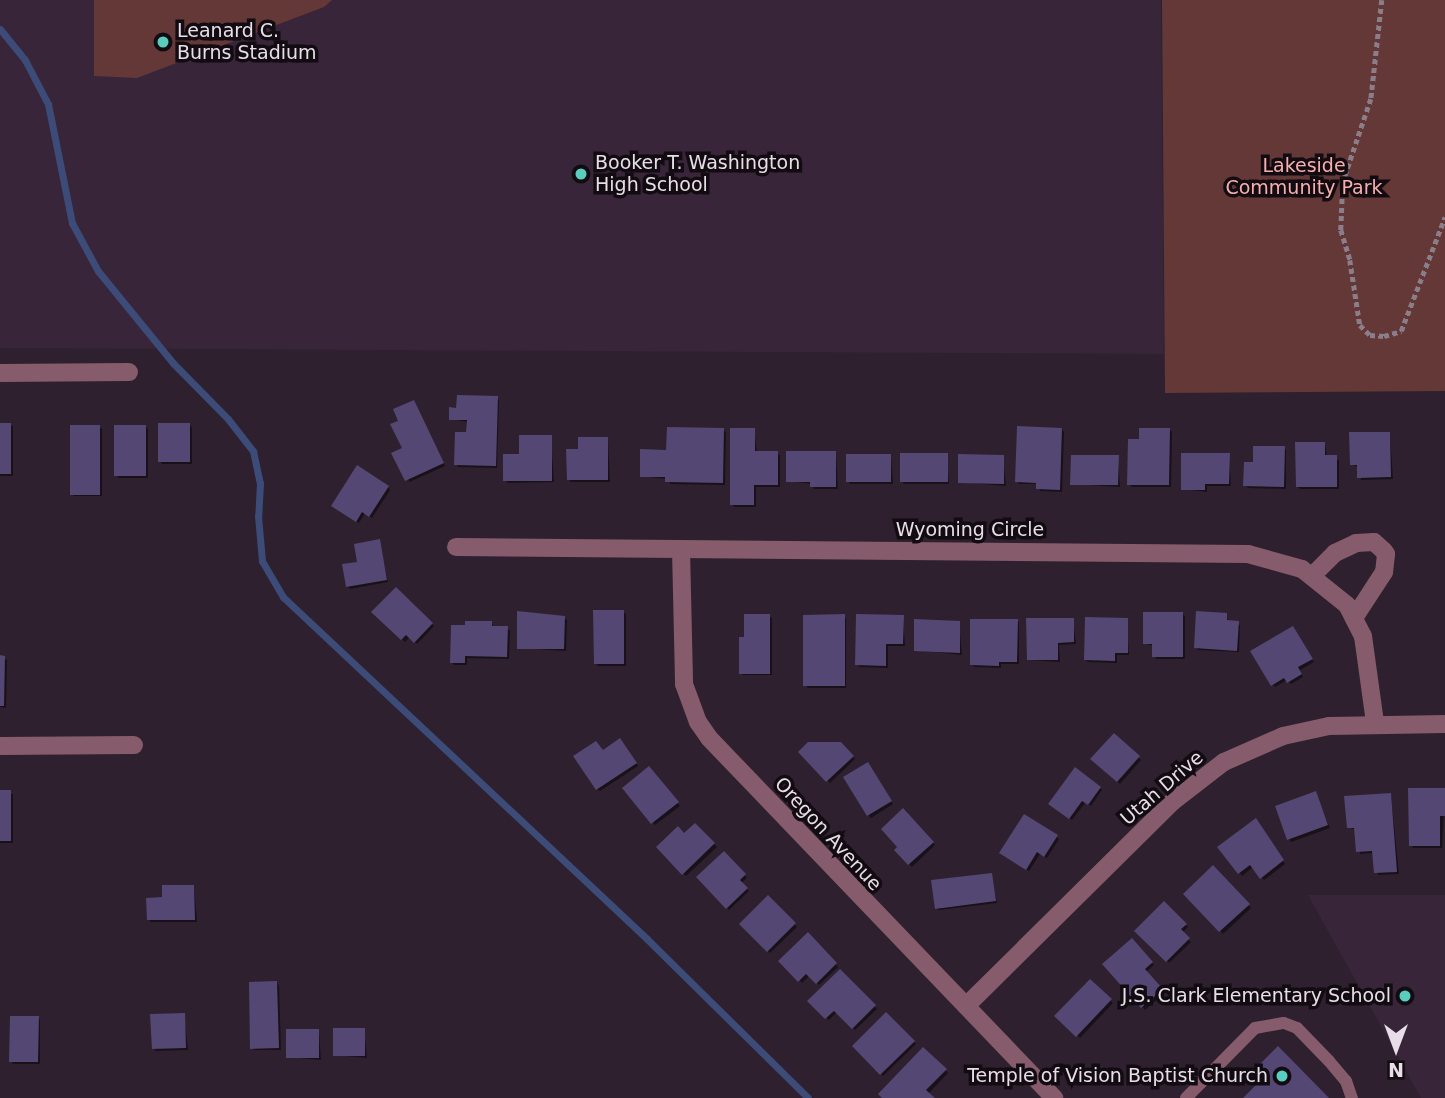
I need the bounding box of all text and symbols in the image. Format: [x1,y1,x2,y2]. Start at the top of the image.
place label: Leanard C. Burns Stadium [177,20,317,64]
marker: Leanard C. Burns Stadium [155,34,171,50]
place label: Booker T. Washington High School [595,152,800,196]
park label: Lakeside Community Park [1225,155,1383,199]
marker: Booker T. Washington High School [573,166,589,182]
street label: Wyoming Circle [896,519,1044,541]
street label: Utah Drive [1116,746,1208,830]
street label: Oregon Avenue [770,773,886,895]
place label: J.S. Clark Elementary School [1122,985,1391,1007]
marker: J.S. Clark Elementary School [1397,988,1413,1004]
north arrow [1361,1014,1431,1084]
text: N [1388,1059,1404,1081]
place label: Temple of Vision Baptist Church [967,1065,1268,1087]
marker: Temple of Vision Baptist Church [1274,1068,1290,1084]

